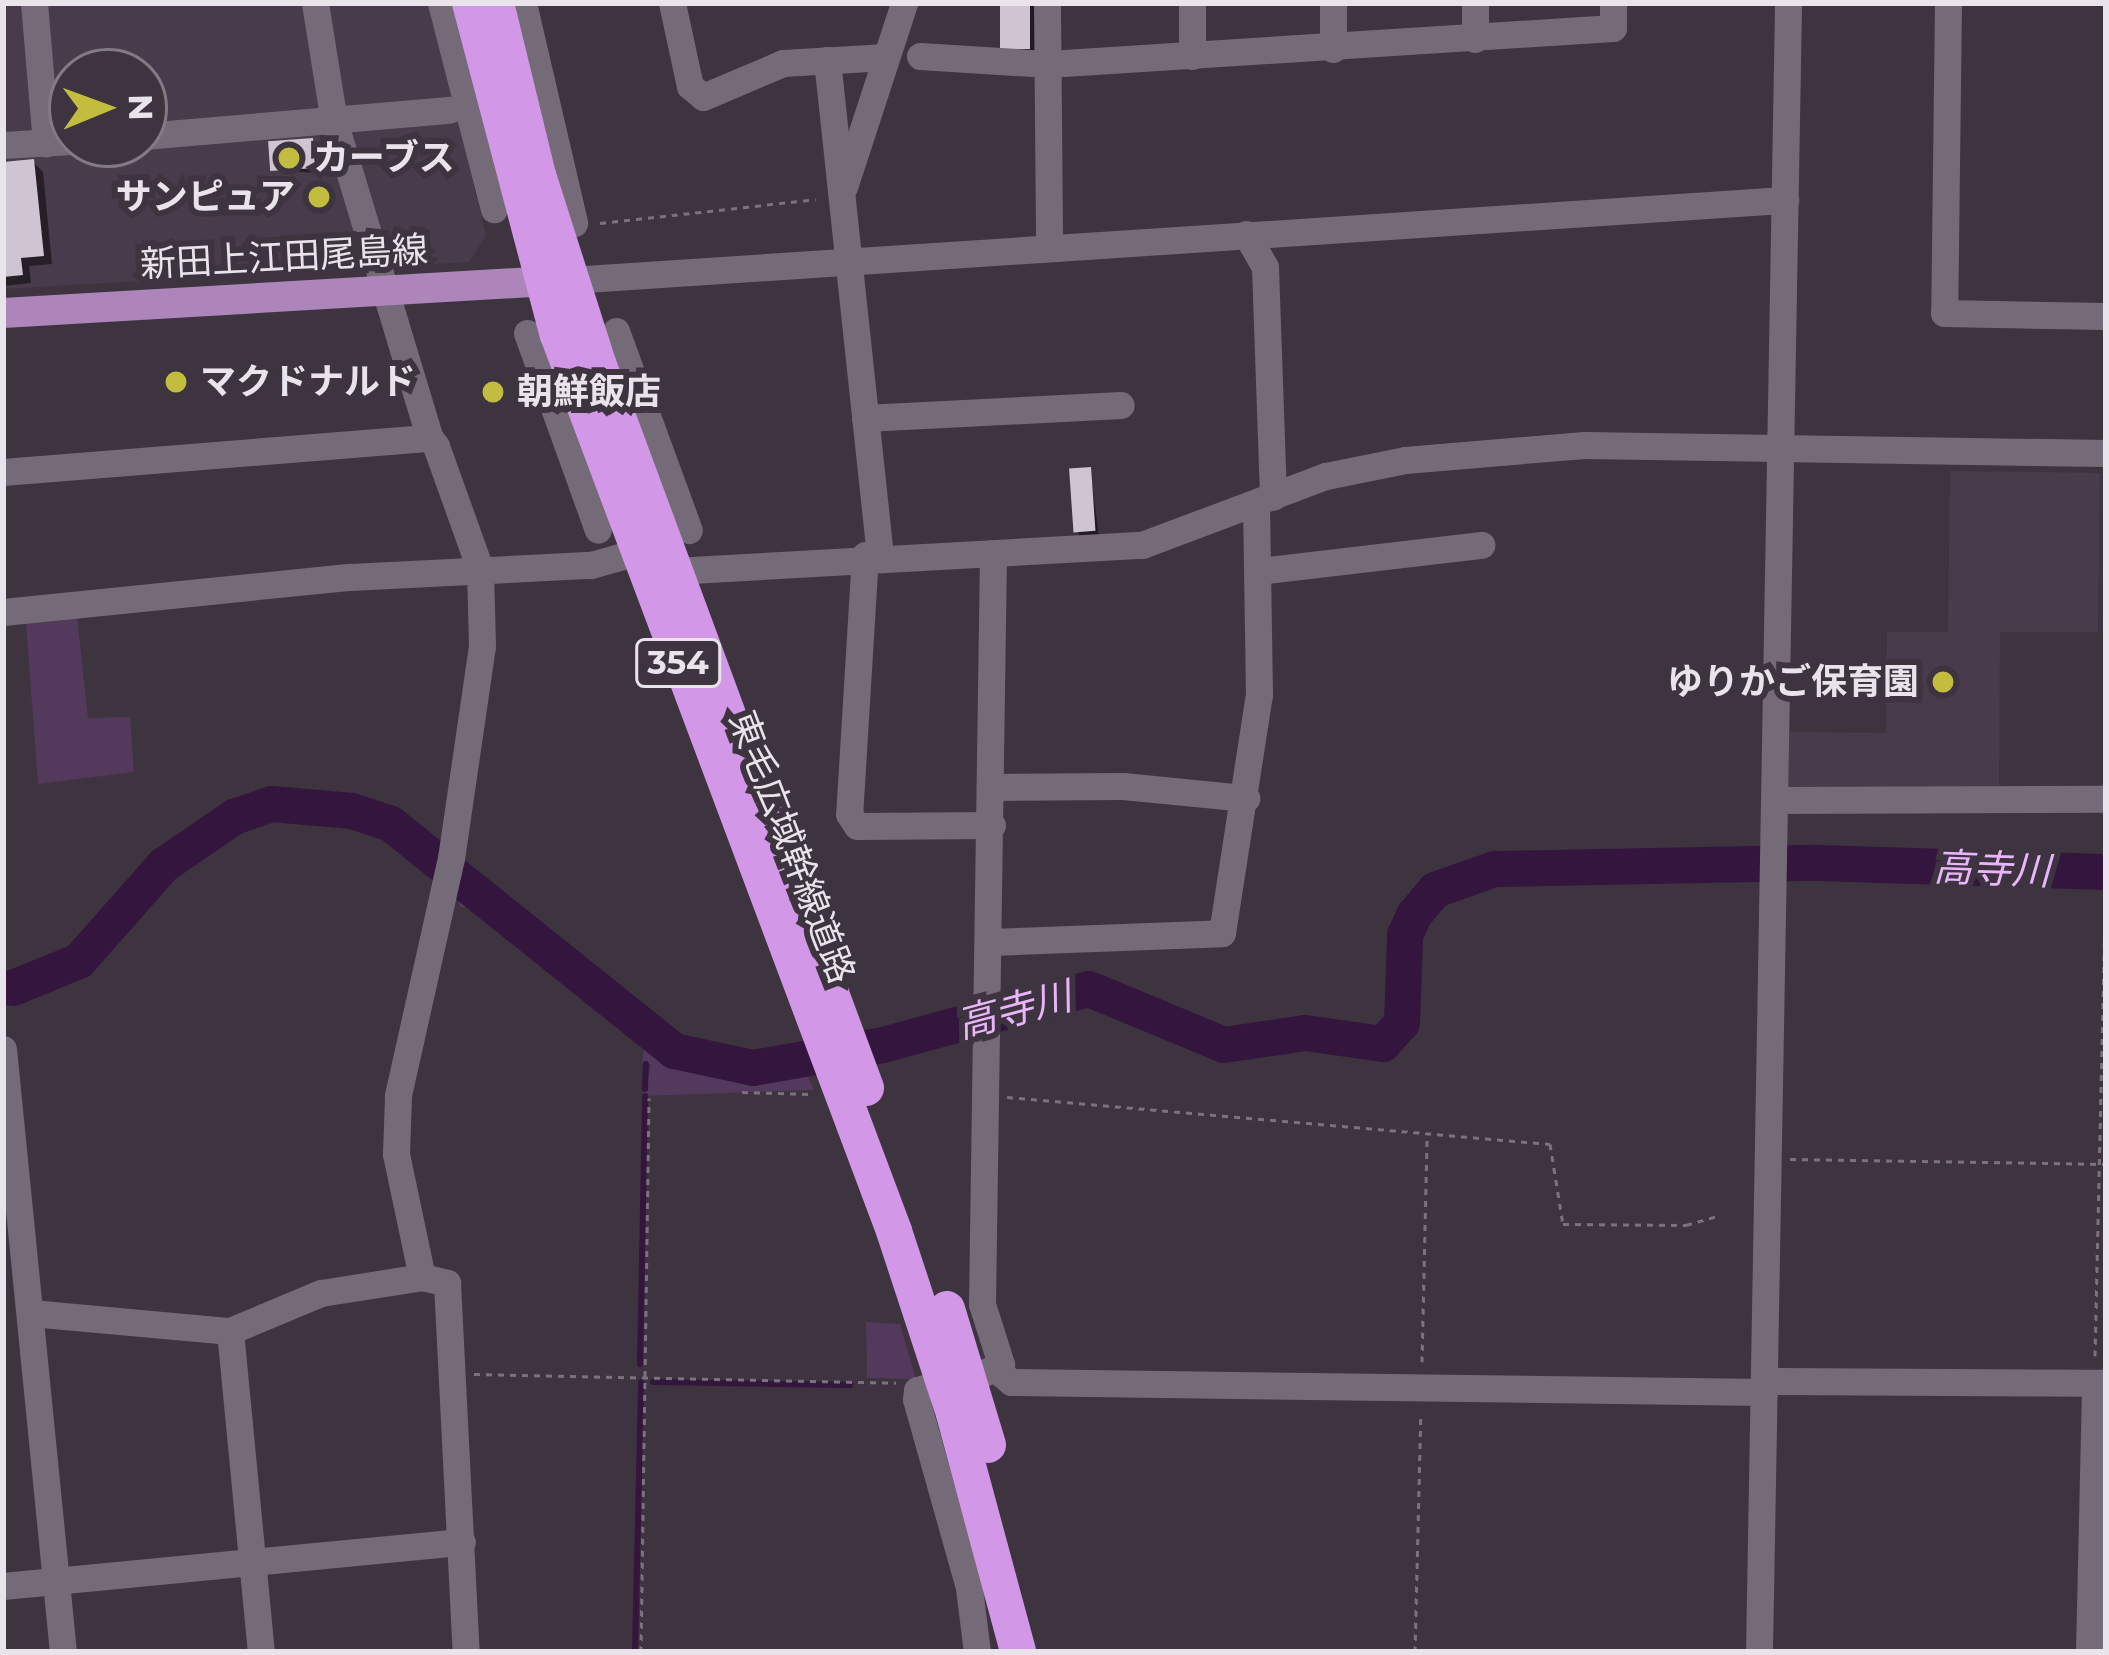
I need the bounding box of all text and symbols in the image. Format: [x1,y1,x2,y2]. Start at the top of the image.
north arrow [48,48,168,168]
text: N [121,94,161,121]
place label: カーブス [313,136,457,180]
marker: カーブス [276,145,302,171]
place label: サンピュア [115,175,295,219]
marker: サンピュア [306,184,332,210]
street label: 新田上江田尾島線 [139,228,429,286]
place label: マクドナルド [200,360,416,404]
marker: マクドナルド [163,369,189,395]
place label: 朝鮮飯店 [517,370,661,414]
marker: 朝鮮飯店 [480,379,506,405]
road number: 354 [633,636,723,690]
place label: ゆりかご保育園 [1667,660,1919,704]
marker: ゆりかご保育園 [1930,669,1956,695]
street label: 東毛広域幹線道路 [720,705,864,989]
water label: 高寺川 [1933,844,2051,894]
water label: 高寺川 [951,972,1077,1048]

